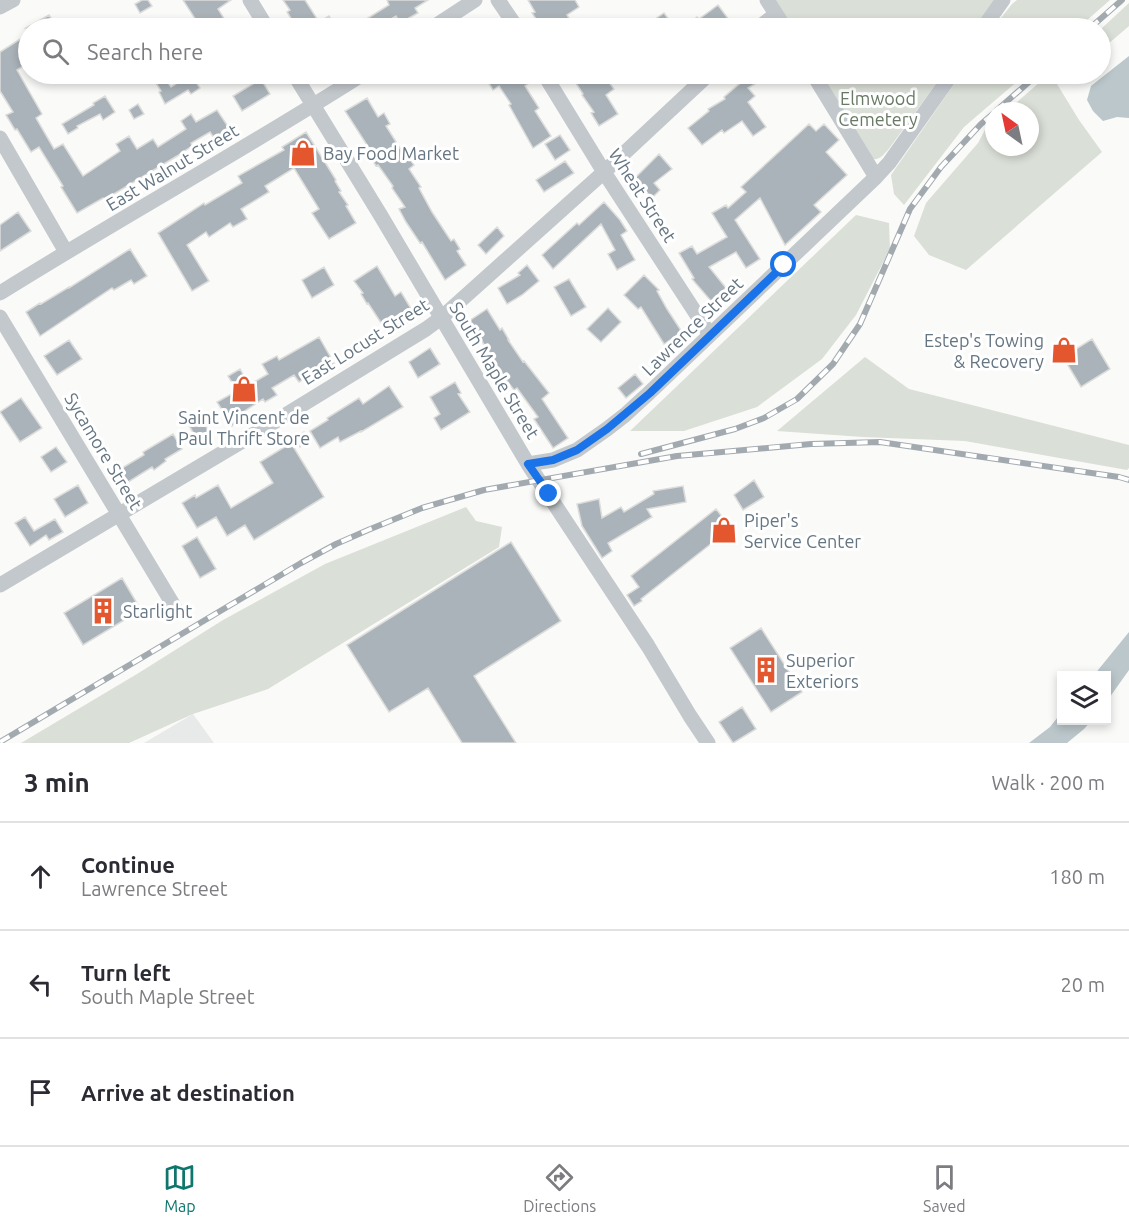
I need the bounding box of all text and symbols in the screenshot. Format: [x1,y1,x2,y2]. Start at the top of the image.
search box [18,18,1111,84]
icon: search [39,35,72,68]
text: Search here [87,39,203,64]
park label: Elmwood Cemetery [838,88,918,129]
north arrow [985,102,1039,156]
street label: East Walnut Street [102,120,242,214]
shop icon: Bay Food Market [288,138,318,168]
place label: Bay Food Market [323,143,459,163]
street label: Wheat Street [605,144,681,246]
route start [770,251,796,277]
street label: Lawrence Street [638,273,746,379]
street label: East Locust Street [298,294,432,388]
street label: South Maple Street [446,298,544,442]
place label: Estep's Towing & Recovery [924,330,1044,371]
shop icon: Estep's Towing & Recovery [1049,335,1079,365]
shop icon: Saint Vincent de Paul Thrift Store [229,374,259,404]
street label: Sycamore Street [61,389,147,513]
place label: Saint Vincent de Paul Thrift Store [178,407,310,448]
route end [535,480,561,506]
place label: Piper's Service Center [744,510,861,551]
shop icon: Piper's Service Center [709,515,739,545]
building icon: Starlight [88,596,118,626]
place label: Starlight [123,601,192,621]
place label: Superior Exteriors [786,650,859,691]
building icon: Superior Exteriors [751,655,781,685]
map controls [1057,671,1111,725]
button: layers [1057,671,1111,725]
text: 3 min [24,768,90,797]
text: Walk · 200 m [992,771,1105,794]
text: Continue [81,852,175,877]
icon: ahead [24,860,57,893]
text: 180 m [1049,865,1105,888]
text: Lawrence Street [81,877,228,900]
text: Turn left [81,960,171,985]
icon: left [24,968,57,1001]
text: 20 m [1061,973,1105,996]
text: South Maple Street [81,985,255,1008]
icon: arrive [24,1076,57,1109]
text: Arrive at destination [81,1080,295,1105]
tab: Map [163,1161,196,1215]
tab: Directions [523,1161,596,1215]
tab: Saved [923,1161,966,1215]

